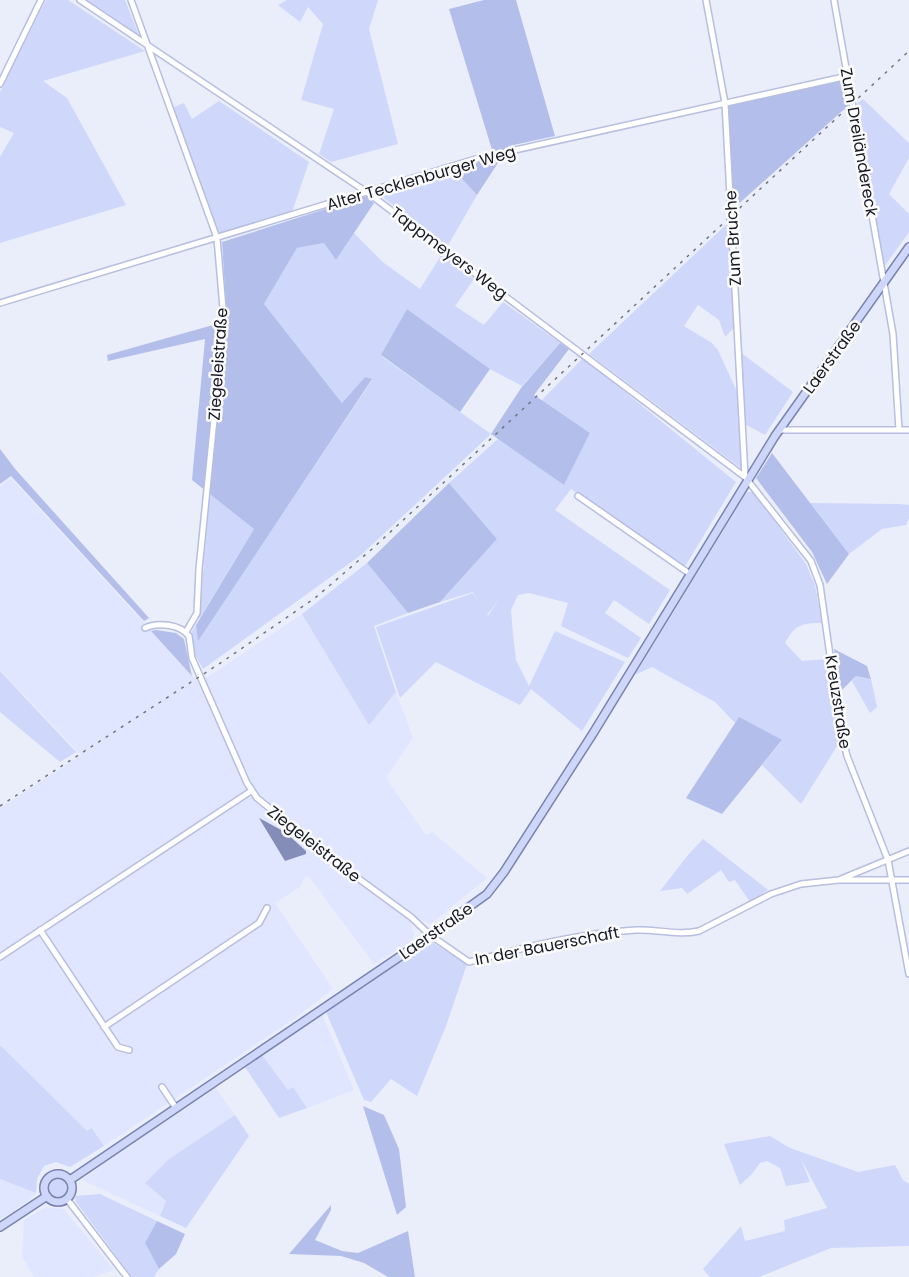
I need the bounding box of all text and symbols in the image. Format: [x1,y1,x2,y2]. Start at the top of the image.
street label: Zum Dreiländereck [835,66,884,219]
street label: Alter Tecklenburger Weg [324,140,518,216]
street label: Zum Bruche [719,190,747,286]
street label: Tappmeyers Weg [386,201,512,305]
street label: Ziegeleistraße [203,307,233,421]
street label: Laerstraße [798,316,866,398]
street label: Kreuzstraße [819,653,857,751]
street label: Ziegeleistraße [262,800,366,888]
street label: Laerstraße [394,897,478,965]
street label: In der Bauerschaft [473,921,621,971]

